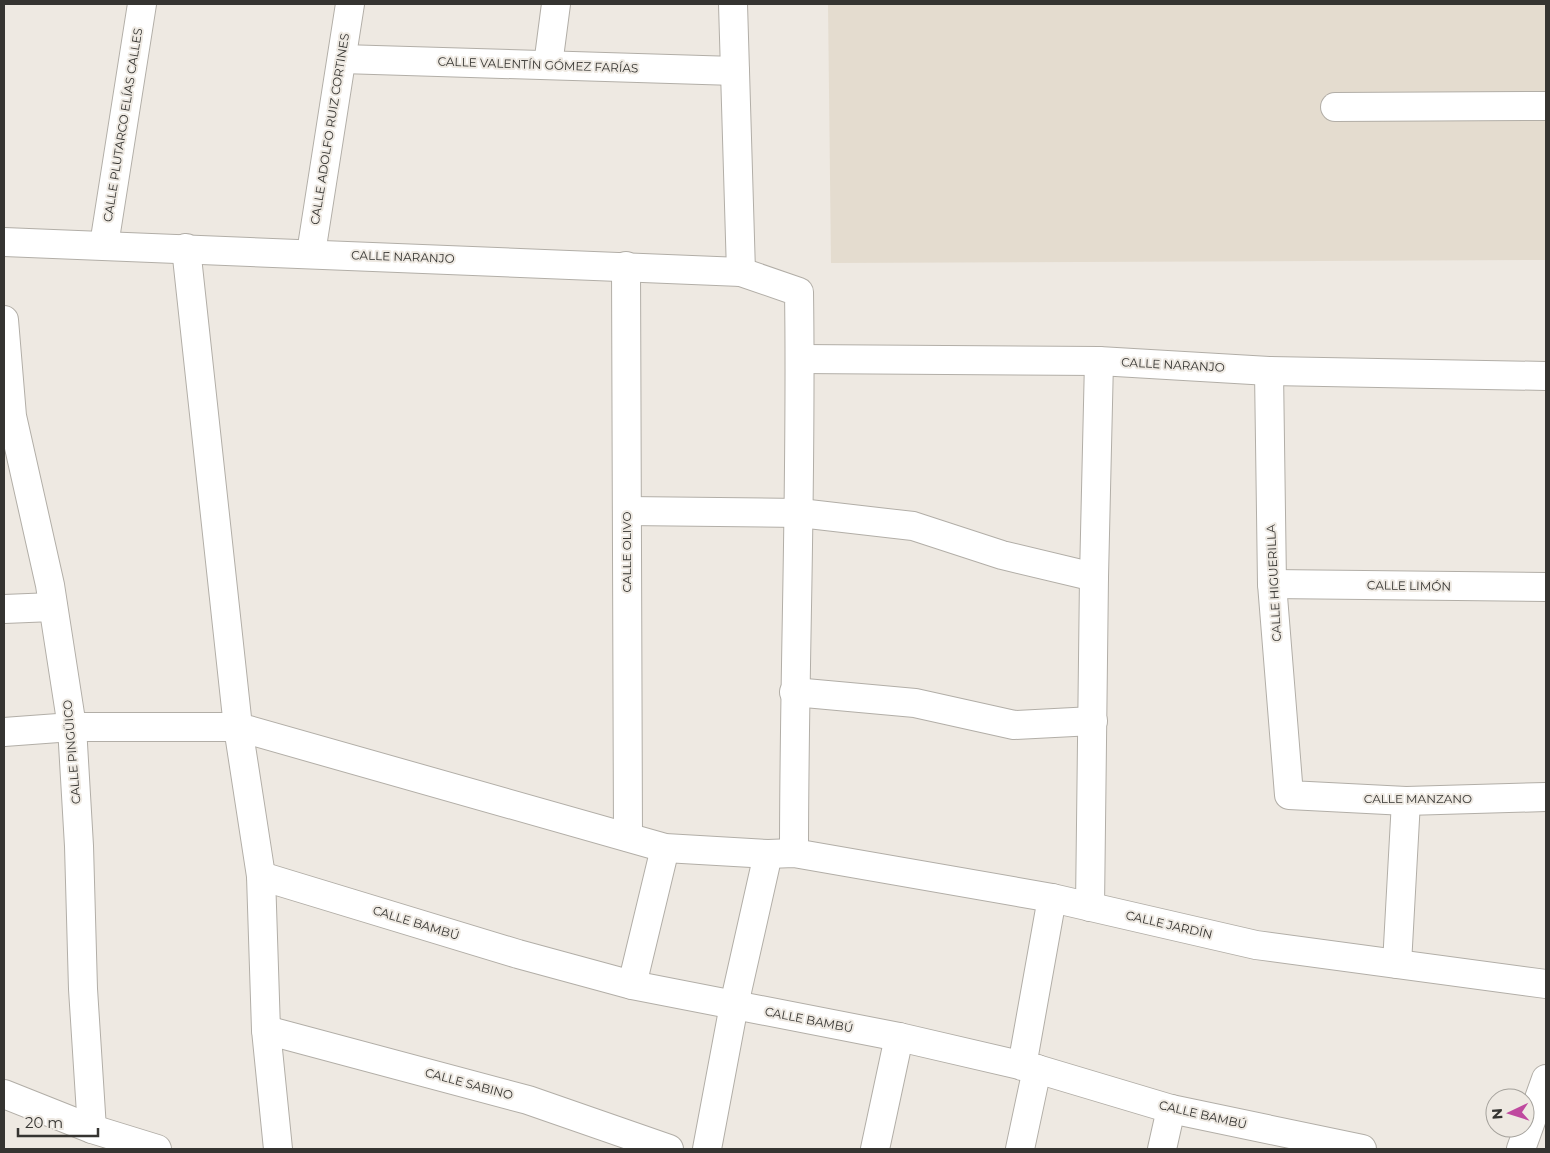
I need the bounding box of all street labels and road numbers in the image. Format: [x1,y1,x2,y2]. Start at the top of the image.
street label: CALLE PLUTARCO ELÍAS CALLES [100,27,145,223]
street label: CALLE ADOLFO RUIZ CORTINES [307,32,352,226]
street label: CALLE VALENTÍN GÓMEZ FARÍAS [437,53,639,76]
street label: CALLE NARANJO [351,247,455,266]
street label: CALLE NARANJO [1121,354,1225,375]
street label: CALLE OLIVO [619,512,634,592]
street label: CALLE HIGUERILLA [1263,524,1284,642]
street label: CALLE LIMÓN [1367,577,1451,594]
street label: CALLE PINGÜICO [59,699,84,805]
street label: CALLE MANZANO [1364,791,1472,806]
street label: CALLE BAMBÚ [371,902,461,943]
street label: CALLE JARDÍN [1124,907,1214,942]
street label: CALLE BAMBÚ [764,1004,855,1035]
street label: CALLE SABINO [423,1065,515,1102]
street label: CALLE BAMBÚ [1158,1097,1249,1132]

